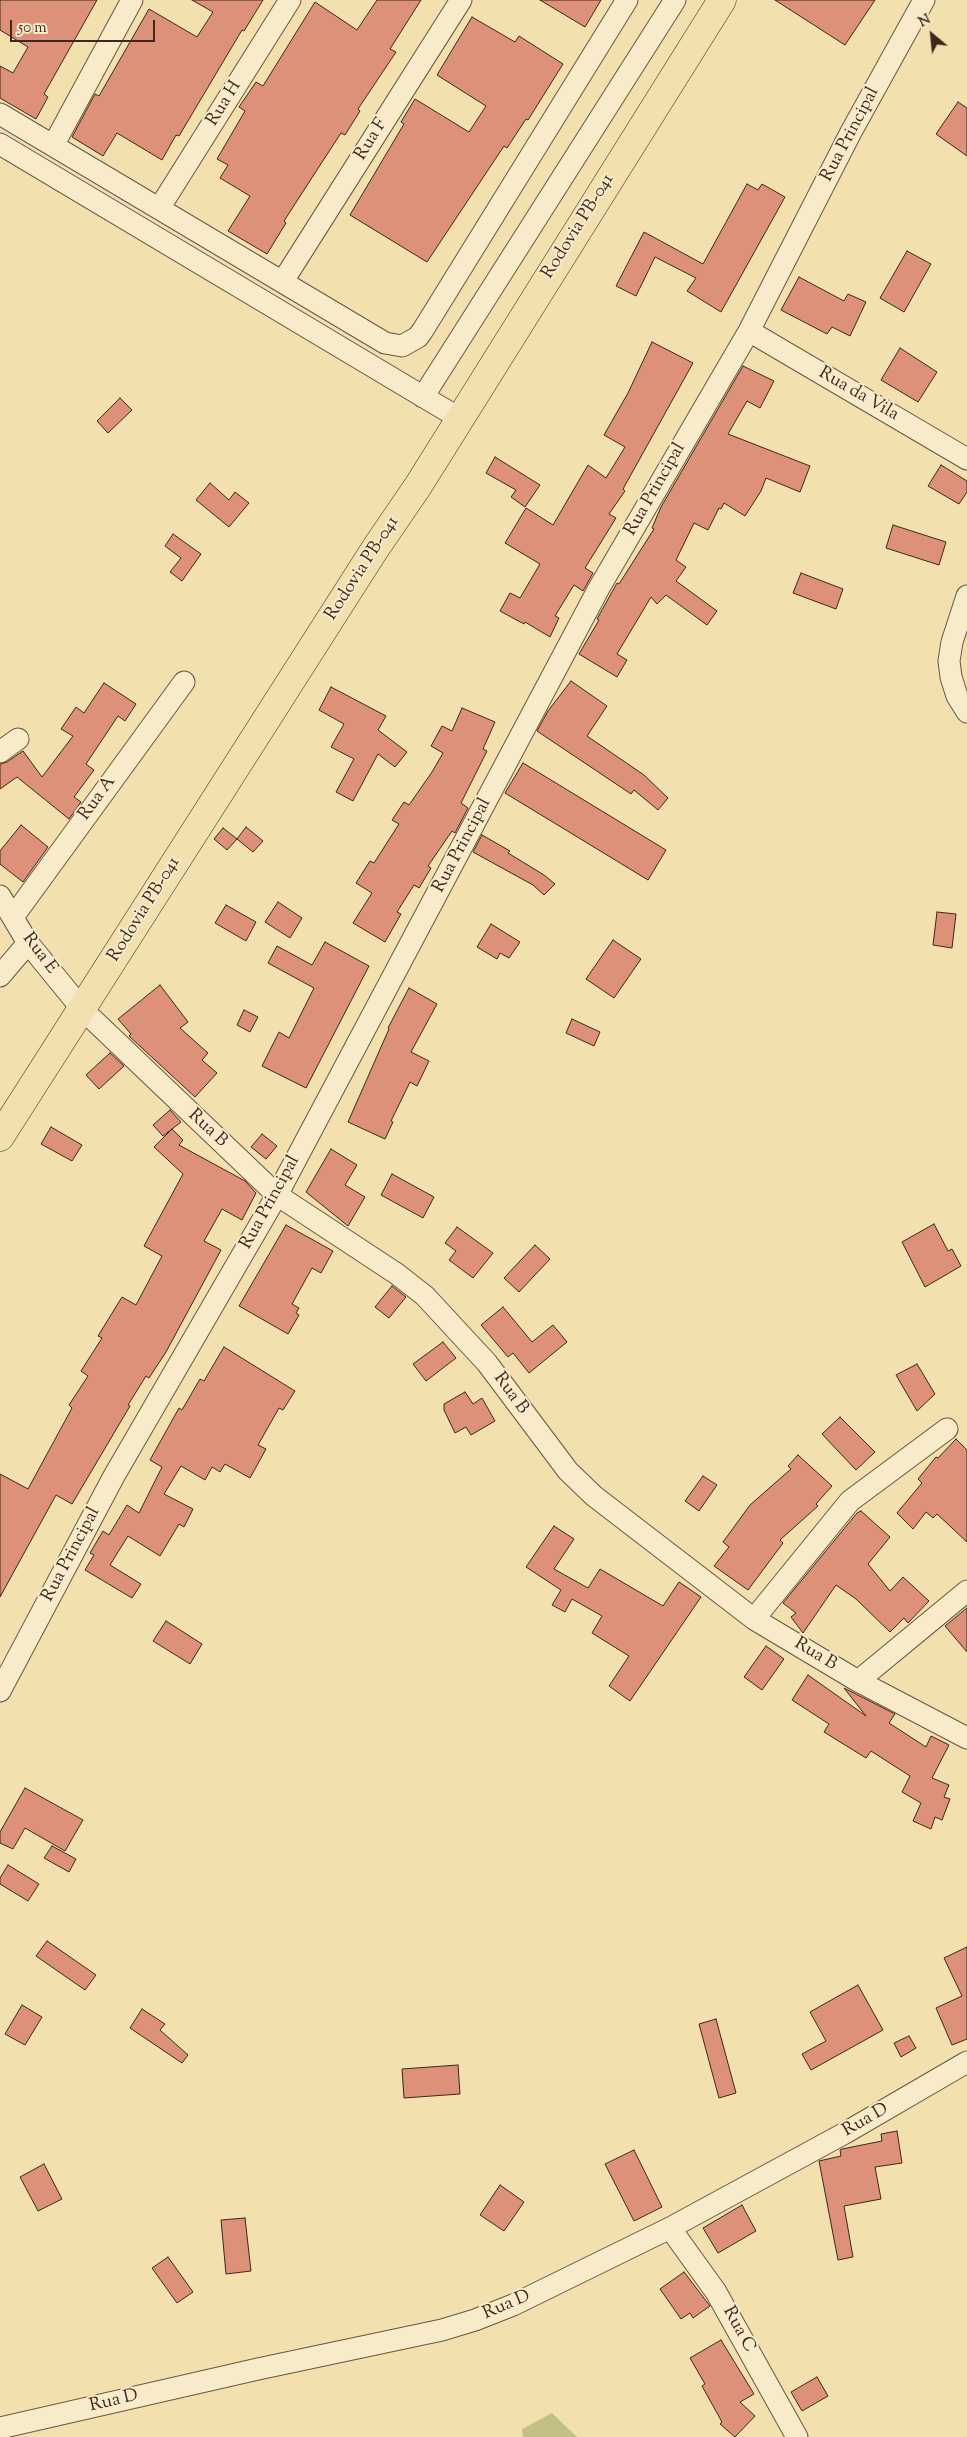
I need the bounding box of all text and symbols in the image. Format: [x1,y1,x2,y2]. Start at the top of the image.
scale bar [12,10,158,42]
north arrow [907,10,957,60]
text: N [915,10,935,33]
text: 50 m [18,18,47,39]
street label: Rua H [203,77,247,131]
street label: Rua Principal [817,84,885,186]
street label: Rua F [351,115,393,165]
street label: Rodovia PB-041 [538,171,620,283]
street label: Rua da Vila [814,363,902,427]
street label: Rua Principal [621,440,691,540]
street label: Rodovia PB-041 [321,513,405,625]
street label: Rua A [75,773,121,825]
street label: Rua Principal [429,795,497,897]
street label: Rodovia PB-041 [104,854,186,966]
street label: Rua E [17,929,61,979]
street label: Rua B [183,1105,231,1153]
street label: Rua Principal [236,1152,306,1254]
street label: Rua B [488,1369,532,1419]
street label: Rua Principal [38,1504,106,1606]
street label: Rua B [790,1634,840,1676]
street label: Rua D [839,2099,893,2143]
street label: Rua D [480,2286,534,2326]
street label: Rua C [717,2303,759,2357]
street label: Rua D [88,2386,140,2418]

